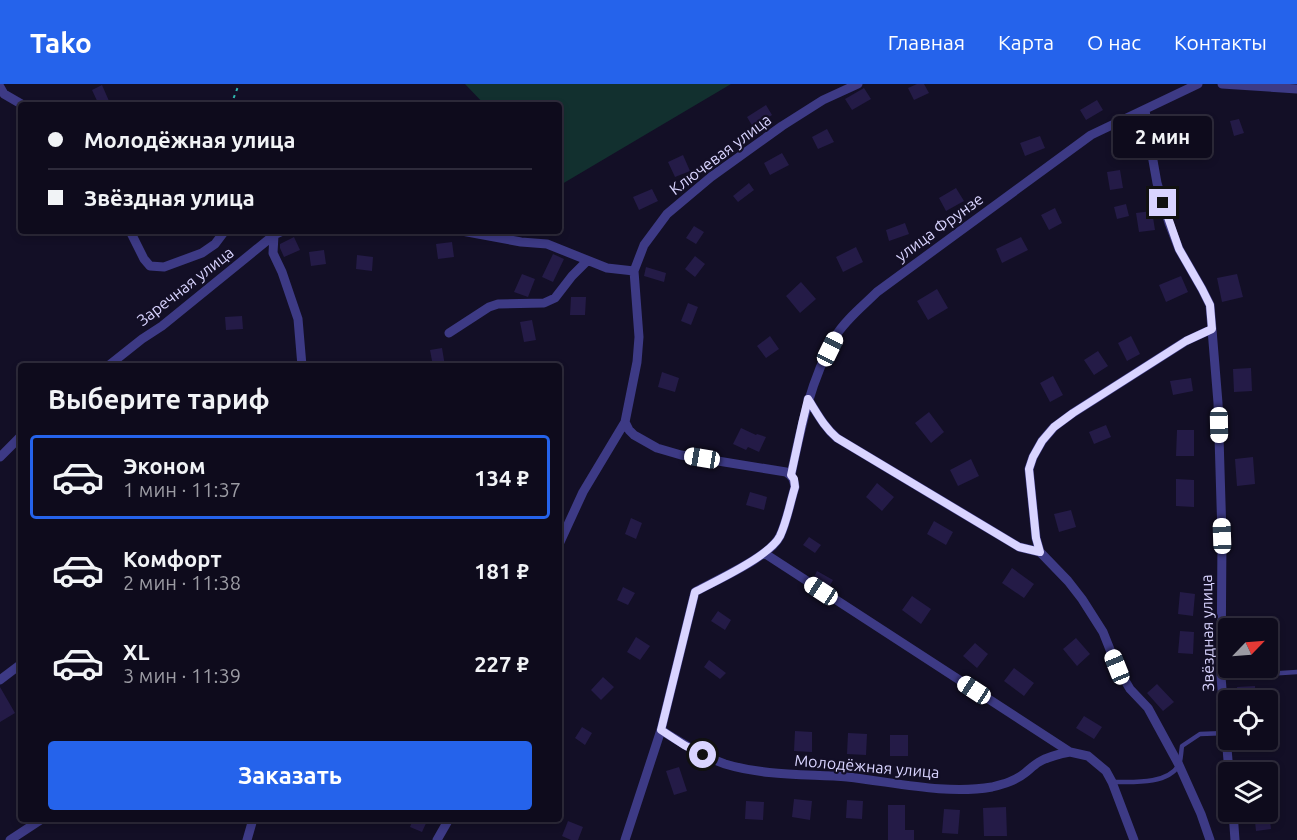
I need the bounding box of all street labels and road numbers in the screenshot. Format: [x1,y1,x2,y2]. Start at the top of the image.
street label: Ключевая улица [666,110,774,198]
street label: улица Фрунзе [892,189,986,265]
street label: Заречная улица [133,243,237,329]
street label: Звёздная улица [1197,574,1217,692]
street label: Молодёжная улица [794,751,940,781]

